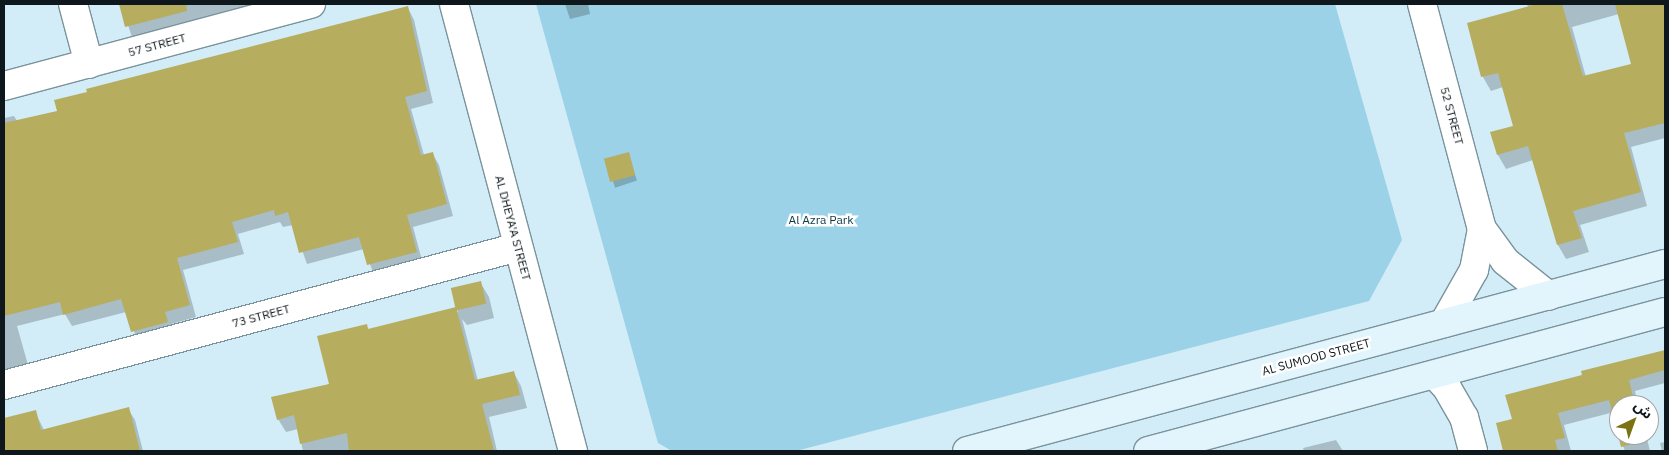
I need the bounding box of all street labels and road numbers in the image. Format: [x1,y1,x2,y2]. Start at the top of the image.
street label: 57 STREET [126,30,188,60]
street label: 52 STREET [1437,85,1467,147]
street label: AL DHEYA'A STREET [492,174,534,282]
street label: 73 STREET [230,301,292,331]
street label: AL SUMOOD STREET [1260,336,1372,378]

